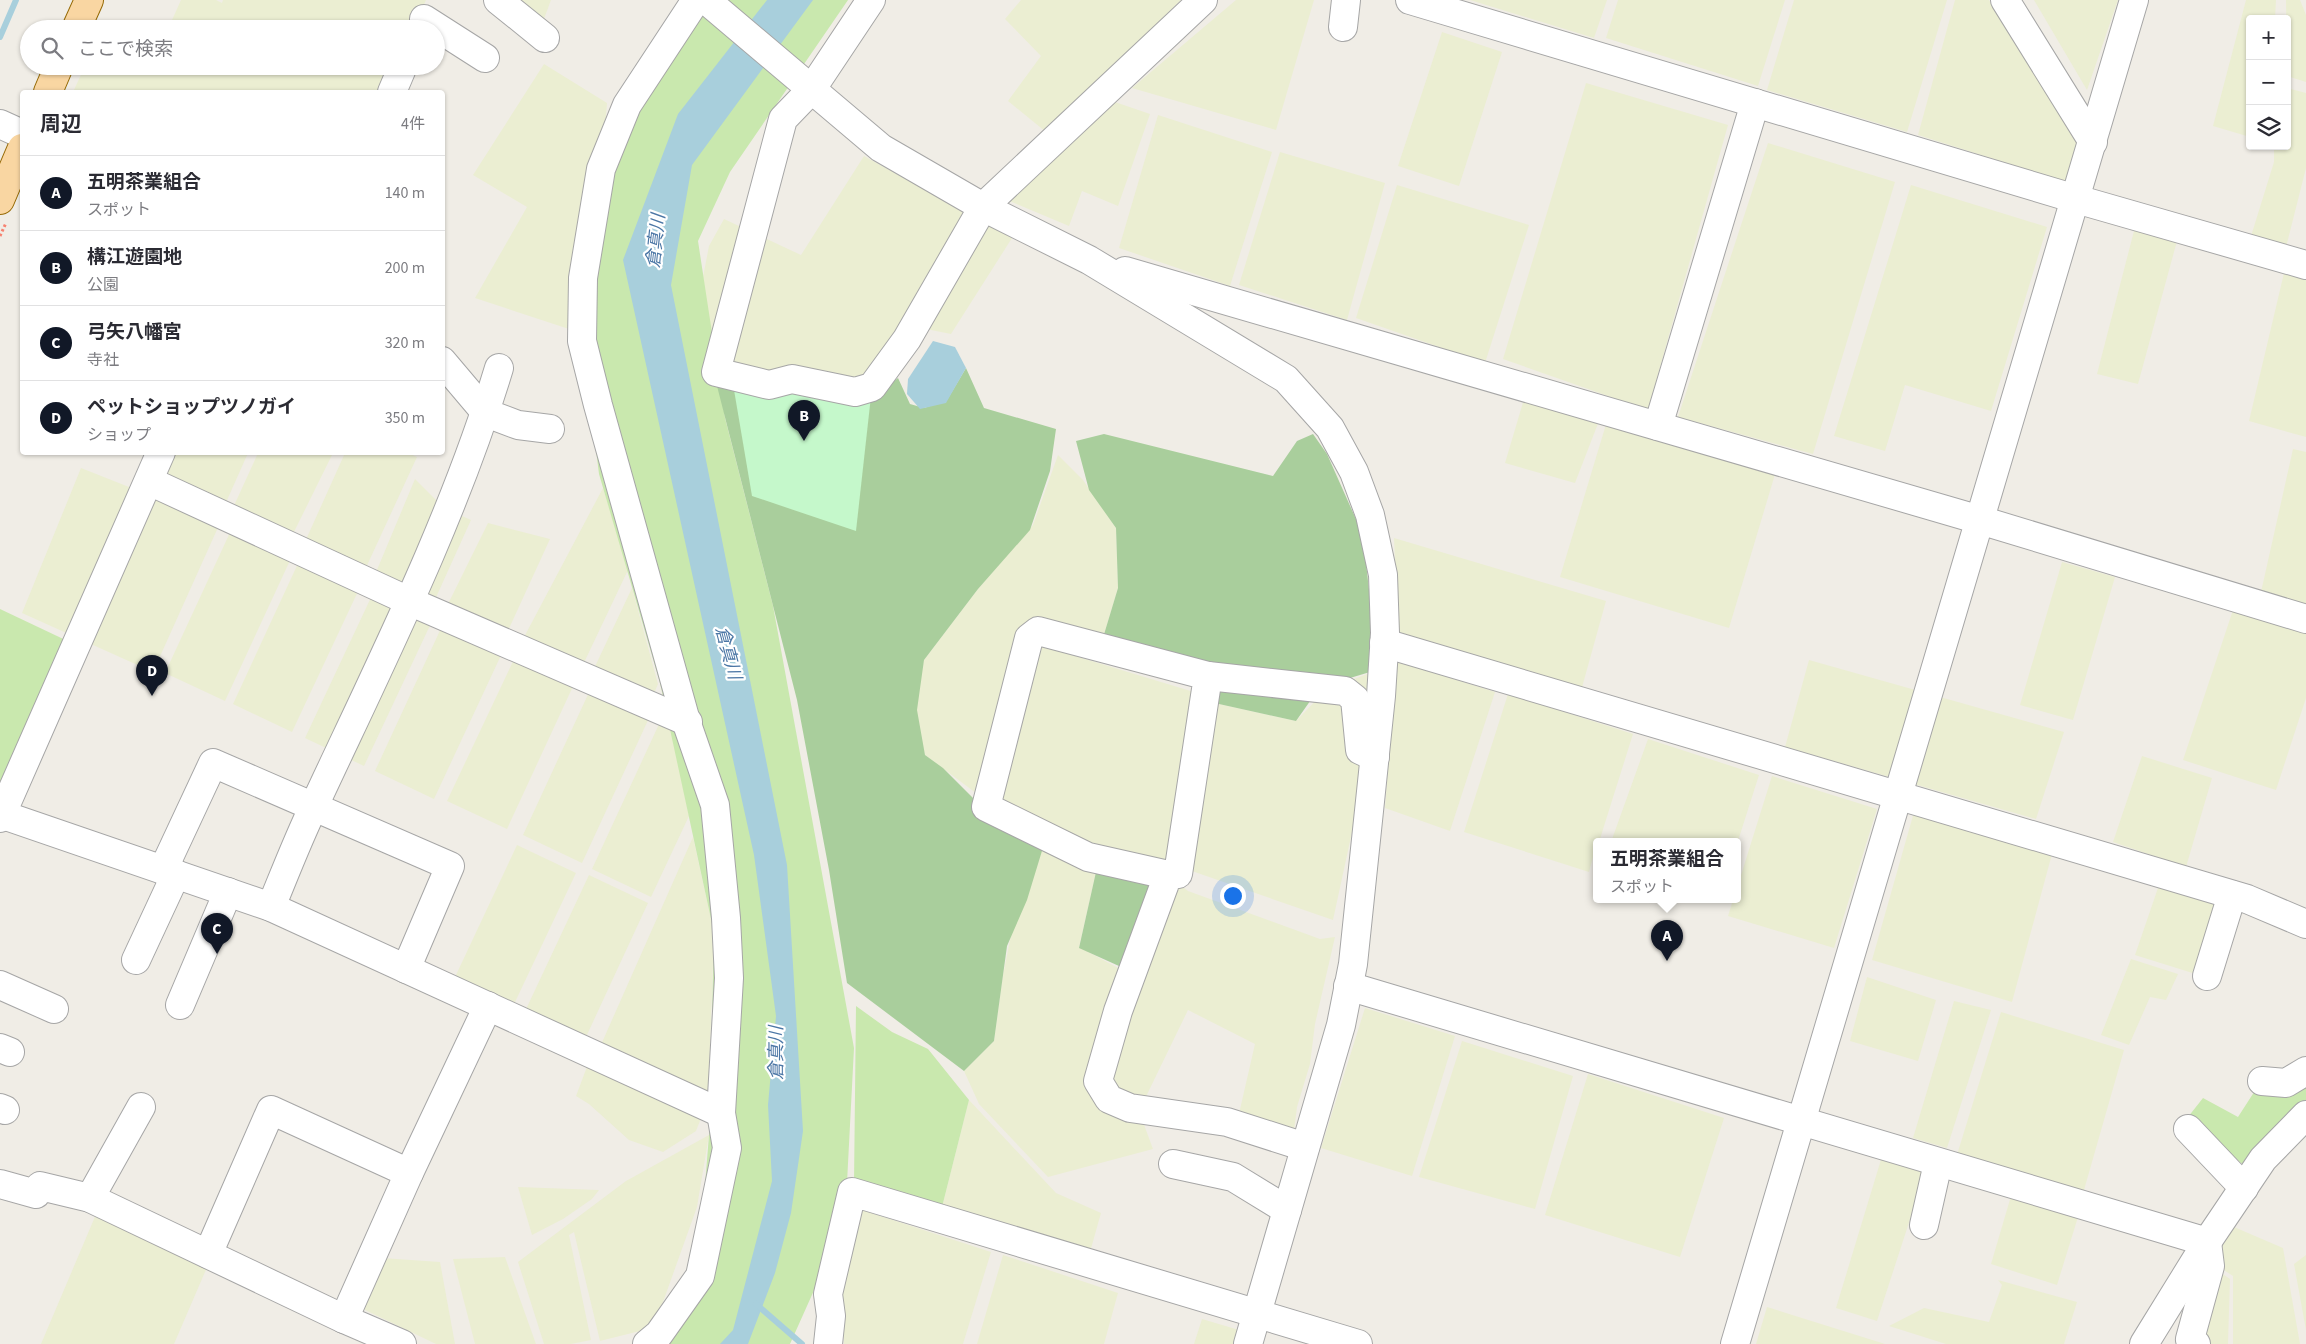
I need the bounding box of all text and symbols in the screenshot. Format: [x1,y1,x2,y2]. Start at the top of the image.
map controls [2246,15,2291,150]
button: + [2246,15,2291,60]
search box [20,20,445,75]
icon: search [38,34,66,62]
text: ここで検索 [78,36,173,63]
button: − [2246,60,2291,105]
button: layers [2246,105,2291,150]
text: 周辺 [40,109,82,139]
text: 4件 [401,113,425,135]
text: 五明茶業組合 [87,169,201,196]
text: A [51,182,61,204]
text: 140 m [385,182,425,204]
text: スポット [87,199,151,221]
water label: 倉真川 [641,211,671,269]
text: 構江遊園地 [87,244,182,271]
text: B [51,257,61,279]
text: 200 m [385,257,425,279]
text: 公園 [87,274,119,296]
text: 弓矢八幡宮 [87,319,182,346]
text: C [51,332,61,354]
text: 320 m [385,332,425,354]
text: 寺社 [87,349,119,371]
text: ペットショップツノガイ [87,394,296,421]
pin: B [788,400,820,441]
text: D [51,407,61,429]
text: 350 m [385,407,425,429]
text: ショップ [87,424,151,446]
water label: 倉真川 [709,624,748,684]
pin: D [136,655,168,696]
popup [1593,838,1741,903]
text: 五明茶業組合 [1610,846,1724,873]
text: スポット [1610,876,1674,898]
your location [1220,883,1246,909]
pin: C [201,913,233,954]
pin: A [1651,920,1683,961]
water label: 倉真川 [764,1024,789,1080]

